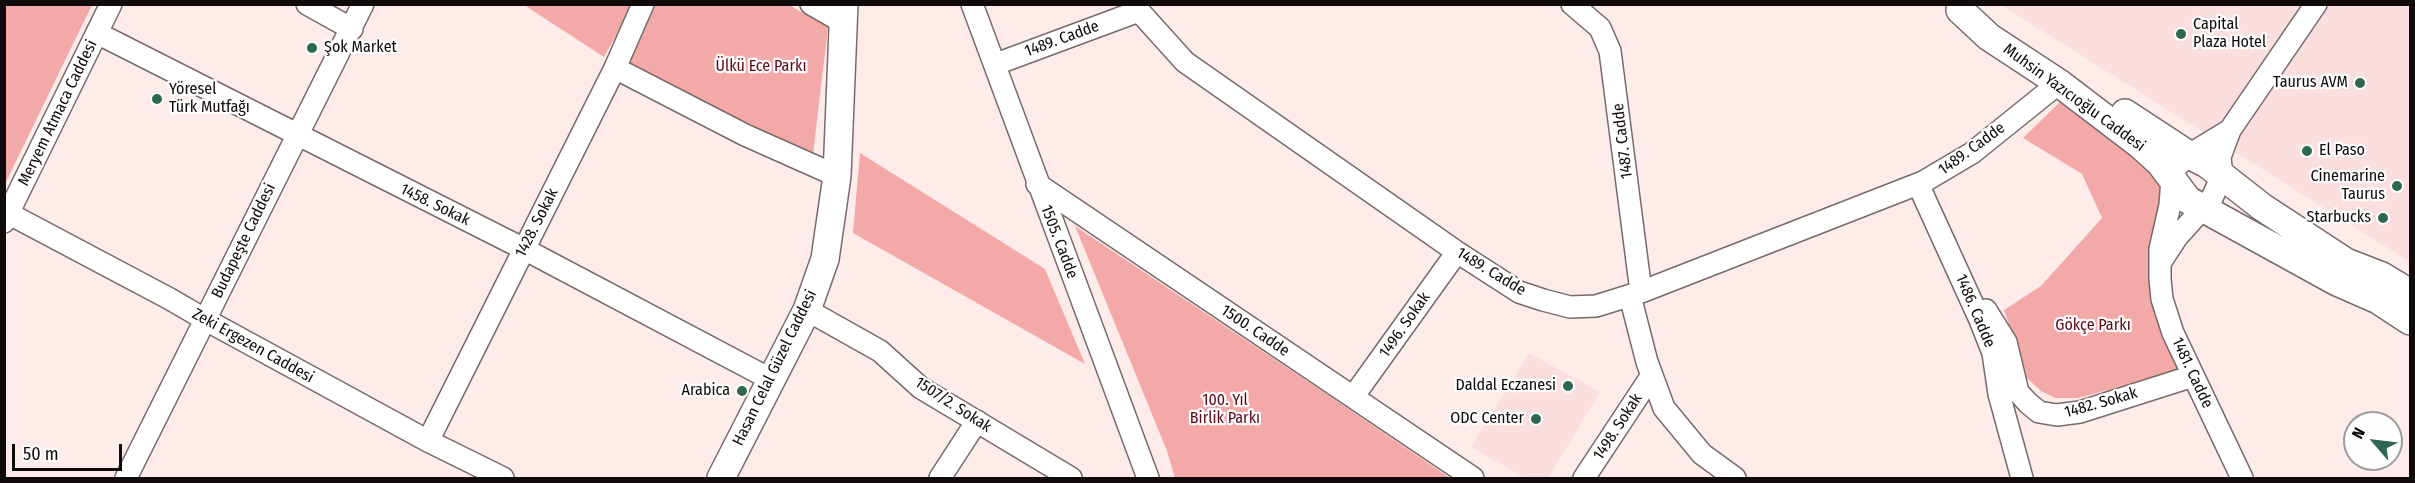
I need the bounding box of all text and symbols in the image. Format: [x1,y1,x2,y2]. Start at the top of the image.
place label: Capital Plaza Hotel [2193,15,2266,53]
street label: 1489. Cadde [1022,17,1102,61]
marker: Capital Plaza Hotel [2174,27,2188,41]
street label: Meryem Atmaca Caddesi [14,37,102,189]
place label: Şok Market [324,38,397,58]
street label: Muhsin Yazıcıoğlu Caddesi [1999,40,2149,156]
marker: Şok Market [305,41,319,55]
park label: Ülkü Ece Parkı [716,57,806,77]
place label: Taurus AVM [2273,73,2348,93]
marker: Taurus AVM [2353,76,2367,90]
place label: Yöresel Türk Mutfağı [169,80,250,118]
marker: Yöresel Türk Mutfağı [150,92,164,106]
street label: 1487. Cadde [1609,102,1637,180]
street label: 1489. Cadde [1935,118,2009,180]
place label: El Paso [2319,141,2365,161]
marker: El Paso [2300,144,2314,158]
place label: Cinemarine Taurus [2310,167,2385,205]
marker: Cinemarine Taurus [2390,179,2404,193]
street label: 1458. Sokak [397,180,473,230]
street label: Budapeşte Caddesi [208,181,280,301]
street label: 1428. Sokak [511,185,563,261]
street label: 1505. Cadde [1036,202,1082,282]
place label: Starbucks [2307,208,2371,228]
marker: Starbucks [2376,211,2390,225]
street label: 1489. Cadde [1453,244,1529,300]
street label: 1486. Cadde [1951,271,1999,351]
street label: Hasan Celal Güzel Caddesi [729,287,821,449]
street label: 1496. Sokak [1376,289,1434,361]
street label: 1500. Cadde [1217,301,1293,361]
street label: Zeki Ergezen Caddesi [189,305,317,387]
park label: Gökçe Parkı [2055,316,2131,336]
street label: 1481. Cadde [2167,335,2217,411]
street label: 1507/2. Sokak [911,373,995,437]
place label: Daldal Eczanesi [1456,376,1556,396]
marker: Daldal Eczanesi [1561,379,1575,393]
place label: Arabica [682,381,730,401]
street label: 1482. Sokak [2062,383,2140,423]
marker: Arabica [735,384,749,398]
street label: 1498. Sokak [1589,390,1647,464]
park label: 100. Yıl Birlik Parkı [1190,391,1260,429]
place label: ODC Center [1450,409,1524,429]
north arrow [2343,411,2403,471]
marker: ODC Center [1529,412,1543,426]
text: N [2348,425,2369,442]
scale bar [15,432,124,470]
text: 50 m [23,443,59,465]

